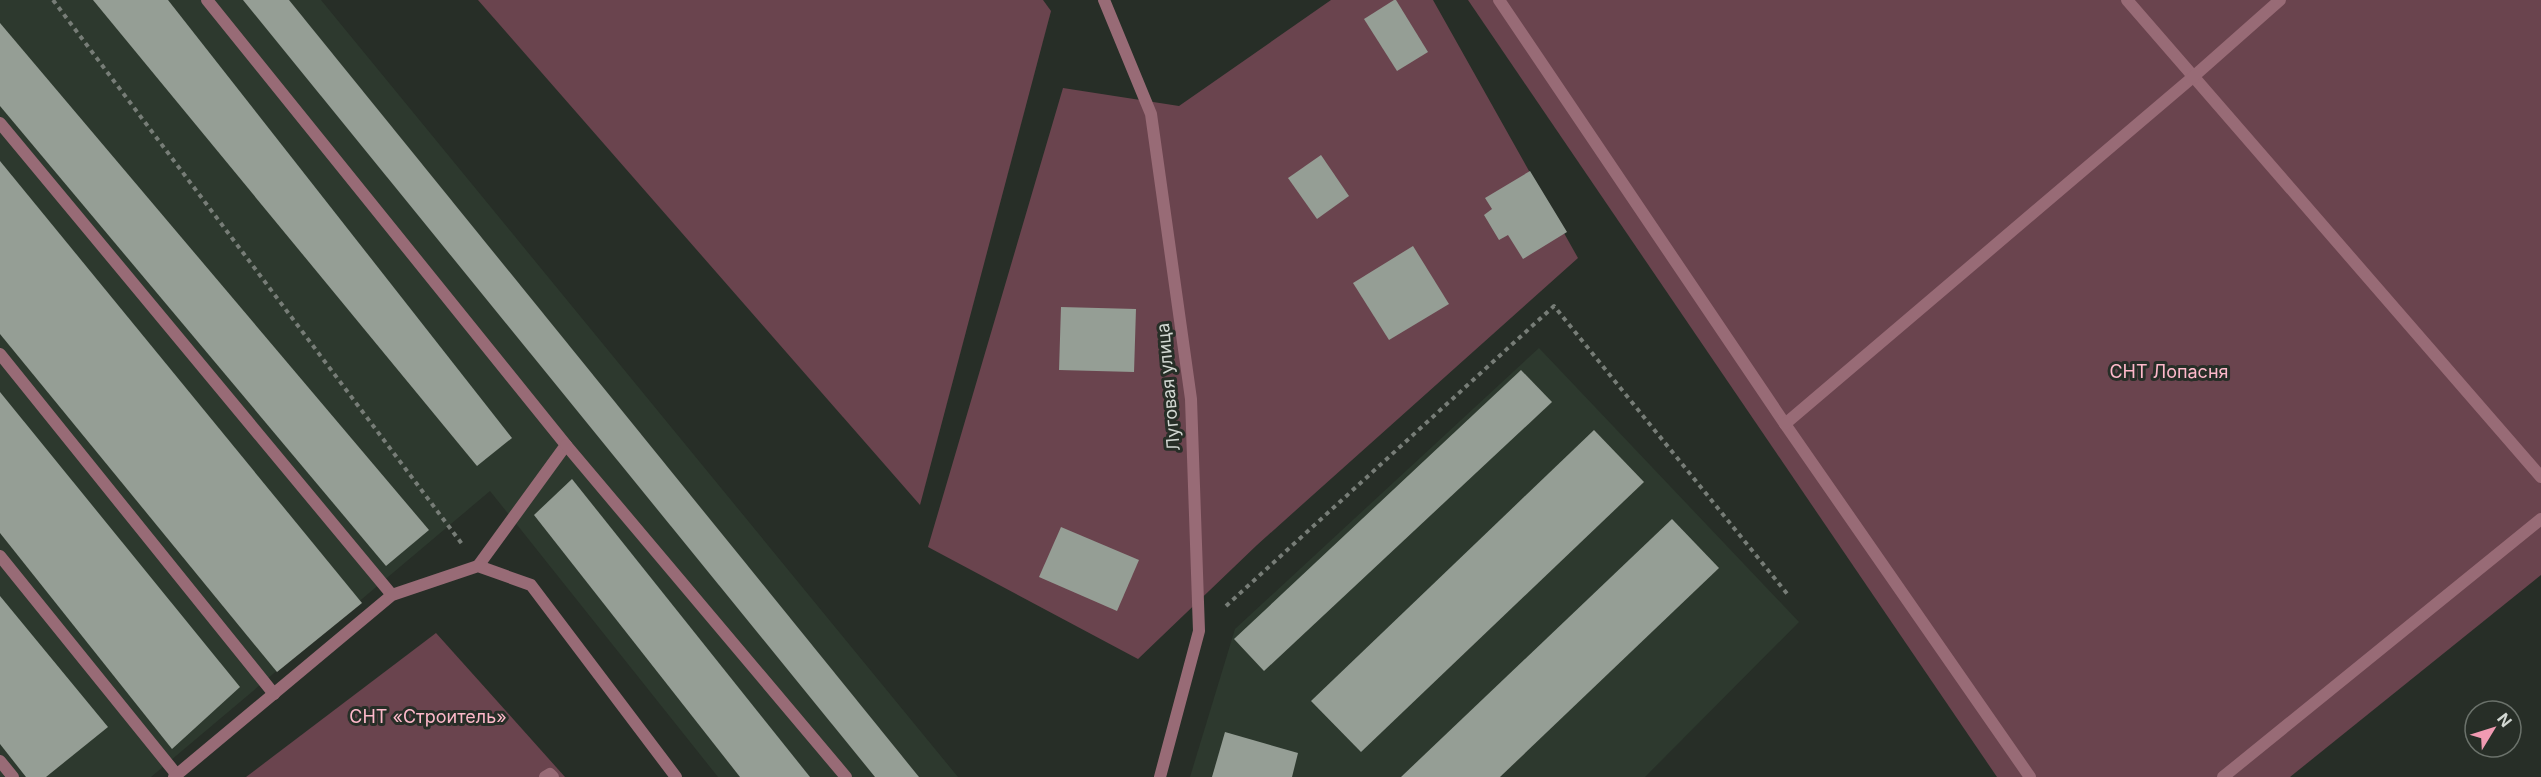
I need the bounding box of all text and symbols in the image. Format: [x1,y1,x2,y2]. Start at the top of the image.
street label: Луговая улица [1152,322,1184,452]
park label: СНТ Лопасня [2109,361,2229,382]
north arrow [2463,699,2523,759]
park label: СНТ «Строитель» [349,706,507,727]
text: N [2493,709,2516,731]

